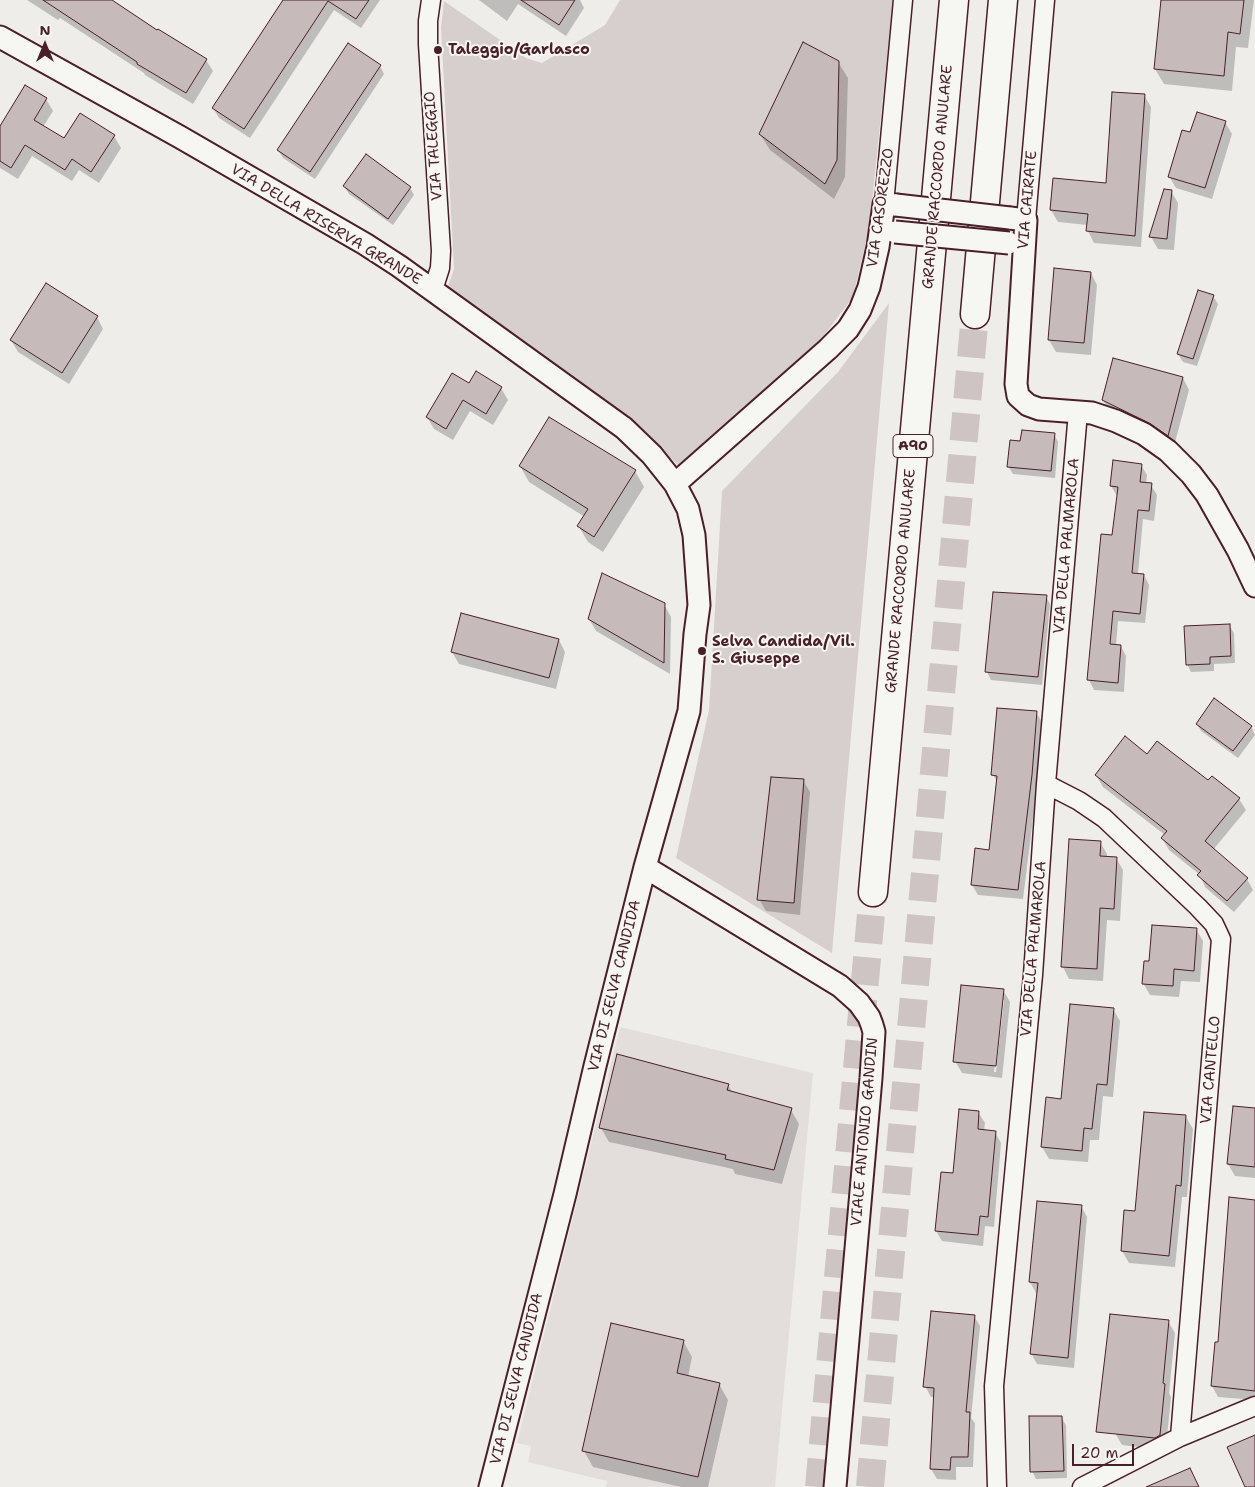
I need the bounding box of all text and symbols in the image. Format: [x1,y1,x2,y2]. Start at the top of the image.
north arrow [20,20,70,70]
text: N [39,21,51,39]
place label: Taleggio/Garlasco [448,41,590,59]
marker: Taleggio/Garlasco [432,44,444,56]
street label: GRANDE RACCORDO ANULARE [919,64,957,290]
street label: VIA TALEGGIO [421,91,447,201]
street label: VIA CASOREZZO [864,147,898,269]
street label: VIA CAIRATE [1015,150,1041,250]
street label: VIA DELLA RISERVA GRANDE [227,161,425,289]
road number: A90 [893,434,933,458]
street label: VIA DELLA PALMAROLA [1050,457,1084,635]
street label: GRANDE RACCORDO ANULARE [882,468,920,694]
place label: Selva Candida/Vil. S. Giuseppe [712,633,855,668]
marker: Selva Candida/Vil. S. Giuseppe [696,645,708,657]
street label: VIA DELLA PALMAROLA [1017,860,1051,1038]
street label: VIA DI SELVA CANDIDA [585,898,645,1074]
street label: VIA CANTELLO [1197,1015,1225,1125]
street label: VIALE ANTONIO GANDIN [848,1037,882,1227]
street label: VIA DI SELVA CANDIDA [487,1291,547,1467]
scale bar [1075,1434,1138,1466]
text: 20 m [1080,1443,1119,1463]

